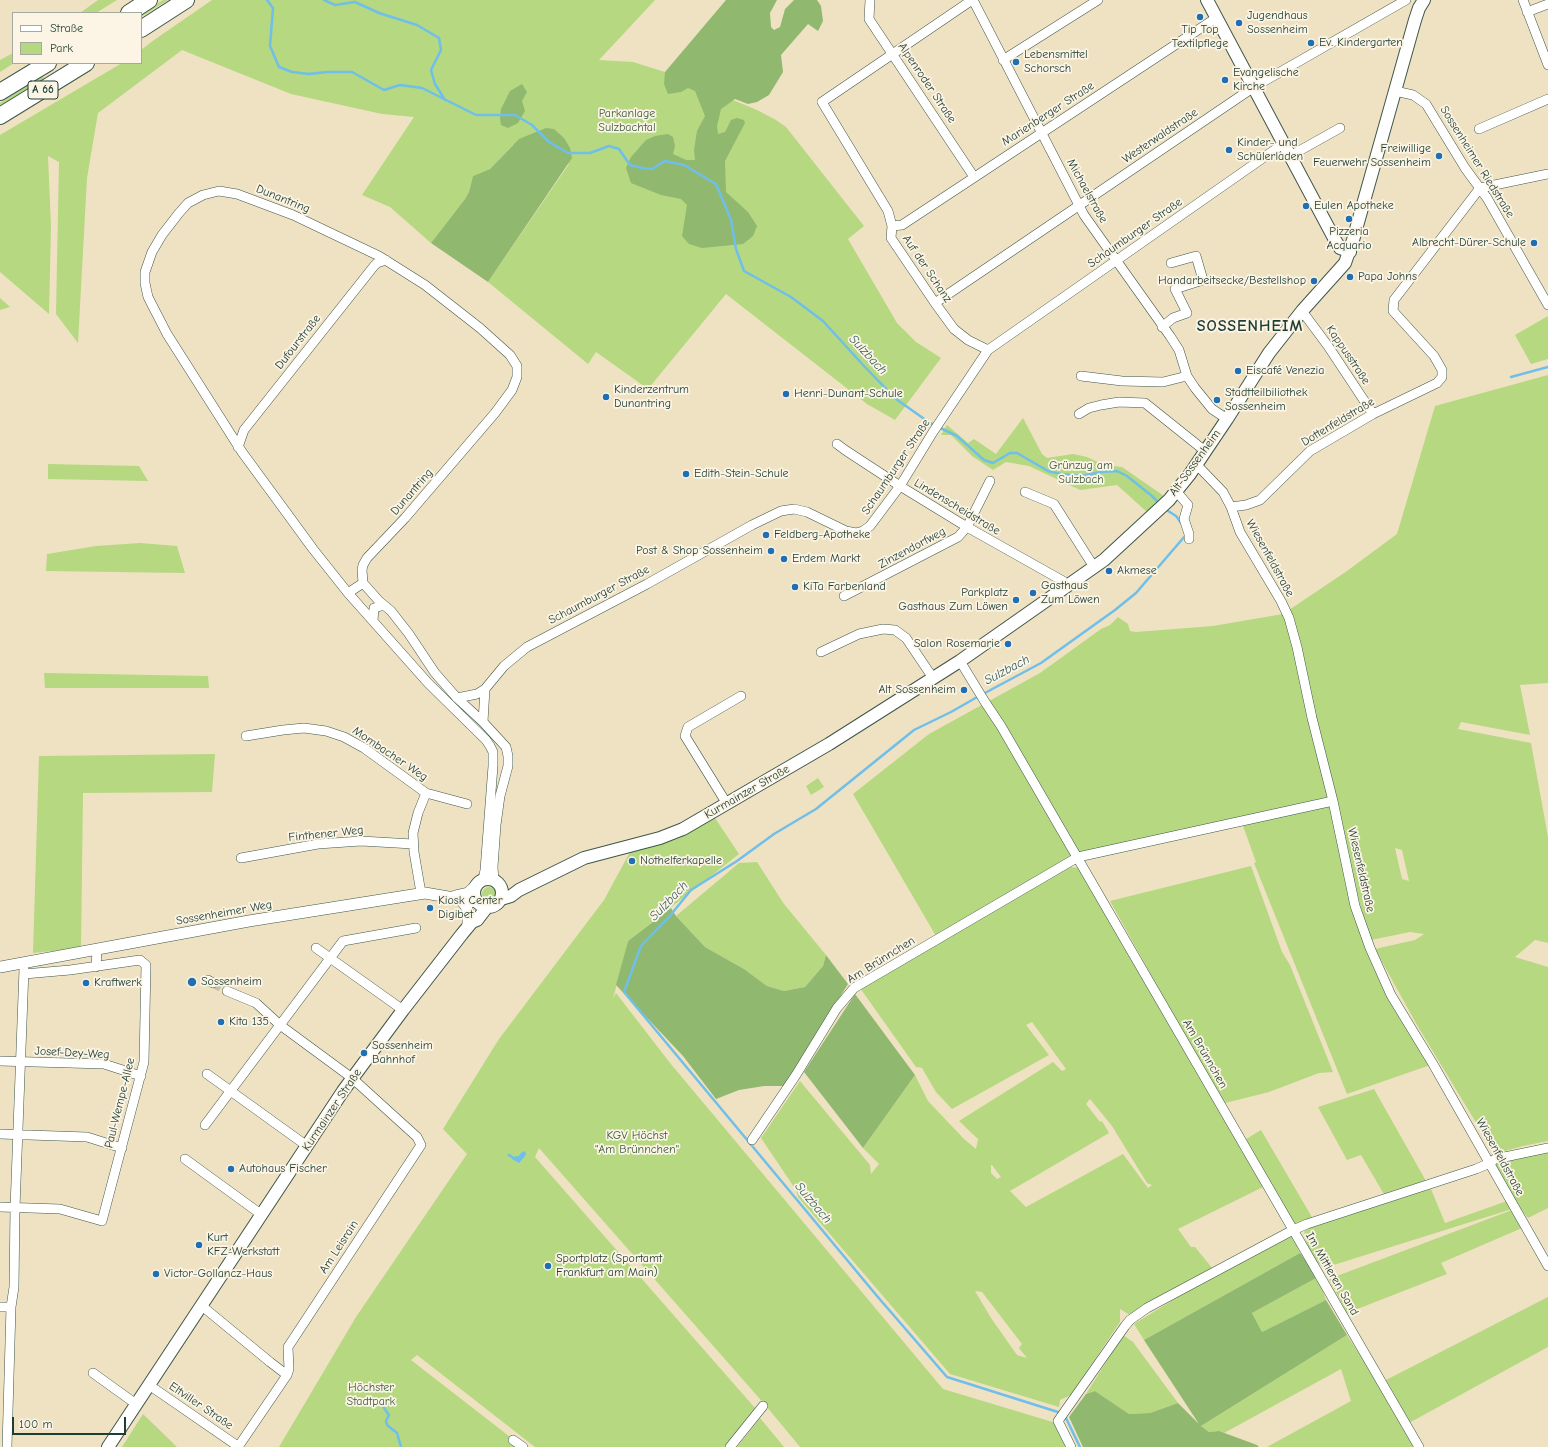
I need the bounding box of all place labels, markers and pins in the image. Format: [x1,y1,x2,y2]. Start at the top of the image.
place label: Jugendhaus Sossenheim [1247,9,1308,37]
marker: Tip Top Textilpflege [1195,12,1205,22]
marker: Jugendhaus Sossenheim [1234,18,1244,28]
place label: Tip Top Textilpflege [1172,23,1228,51]
place label: Ev. Kindergarten [1319,36,1403,50]
marker: Ev. Kindergarten [1306,38,1316,48]
place label: Lebensmittel Schorsch [1024,48,1088,76]
marker: Lebensmittel Schorsch [1011,57,1021,67]
place label: Evangelische Kirche [1233,66,1299,94]
marker: Evangelische Kirche [1220,75,1230,85]
place label: Kinder- und Schülerladen [1237,136,1303,164]
place label: Freiwillige Feuerwehr Sossenheim [1313,142,1431,170]
marker: Kinder- und Schülerladen [1224,145,1234,155]
marker: Freiwillige Feuerwehr Sossenheim [1434,151,1444,161]
place label: Eulen Apotheke [1314,199,1394,213]
marker: Eulen Apotheke [1301,201,1311,211]
marker: Pizzeria Acquario [1344,214,1354,224]
place label: Pizzeria Acquario [1326,225,1372,253]
place label: Albrecht-Dürer-Schule [1412,236,1526,250]
marker: Albrecht-Dürer-Schule [1529,238,1539,248]
place label: Papa Johns [1358,270,1417,284]
marker: Papa Johns [1345,272,1355,282]
place label: Handarbeitsecke/Bestellshop [1158,274,1306,288]
marker: Handarbeitsecke/Bestellshop [1309,276,1319,286]
place label: Eiscafé Venezia [1246,364,1324,378]
marker: Eiscafé Venezia [1233,366,1243,376]
place label: Kinderzentrum Dunantring [614,383,689,411]
place label: Stadtteilbiliothek Sossenheim [1225,386,1308,414]
place label: Henri-Dunant-Schule [794,387,903,401]
marker: Henri-Dunant-Schule [781,389,791,399]
marker: Kinderzentrum Dunantring [601,392,611,402]
marker: Stadtteilbiliothek Sossenheim [1212,395,1222,405]
place label: Edith-Stein-Schule [694,467,789,481]
marker: Edith-Stein-Schule [681,469,691,479]
place label: Feldberg-Apotheke [774,528,870,542]
marker: Feldberg-Apotheke [761,530,771,540]
place label: Post & Shop Sossenheim [636,544,763,558]
marker: Post & Shop Sossenheim [766,546,776,556]
place label: Erdem Markt [792,552,860,566]
marker: Erdem Markt [779,554,789,564]
place label: Akmese [1117,564,1157,578]
marker: Akmese [1104,566,1114,576]
place label: Gasthaus Zum Löwen [1041,579,1100,607]
place label: KiTa Farbenland [803,580,886,594]
marker: KiTa Farbenland [790,582,800,592]
place label: Parkplatz Gasthaus Zum Löwen [898,586,1008,614]
marker: Gasthaus Zum Löwen [1028,588,1038,598]
marker: Parkplatz Gasthaus Zum Löwen [1011,595,1021,605]
place label: Salon Rosemarie [914,637,1000,651]
marker: Salon Rosemarie [1003,639,1013,649]
place label: Alt Sossenheim [878,683,956,697]
marker: Alt Sossenheim [959,685,969,695]
place label: Nothelferkapelle [640,854,722,868]
marker: Nothelferkapelle [627,856,637,866]
place label: Kiosk Center Digibet [438,894,502,922]
marker: Kiosk Center Digibet [425,903,435,913]
place label: Sossenheim [201,975,262,989]
place label: Kraftwerk [94,976,142,990]
marker: Sossenheim [186,976,198,988]
marker: Kraftwerk [81,978,91,988]
place label: Kita 135 [229,1015,269,1029]
marker: Kita 135 [216,1017,226,1027]
place label: Sossenheim Bahnhof [372,1039,433,1067]
marker: Sossenheim Bahnhof [359,1048,369,1058]
place label: Autohaus Fischer [239,1162,327,1176]
marker: Autohaus Fischer [226,1164,236,1174]
place label: Kurt KFZ-Werkstatt [207,1231,279,1259]
marker: Kurt KFZ-Werkstatt [194,1240,204,1250]
place label: Sportplatz (Sportamt Frankfurt am Main) [556,1252,662,1280]
marker: Sportplatz (Sportamt Frankfurt am Main) [543,1261,553,1271]
place label: Victor-Gollancz-Haus [164,1267,272,1281]
marker: Victor-Gollancz-Haus [151,1269,161,1279]

